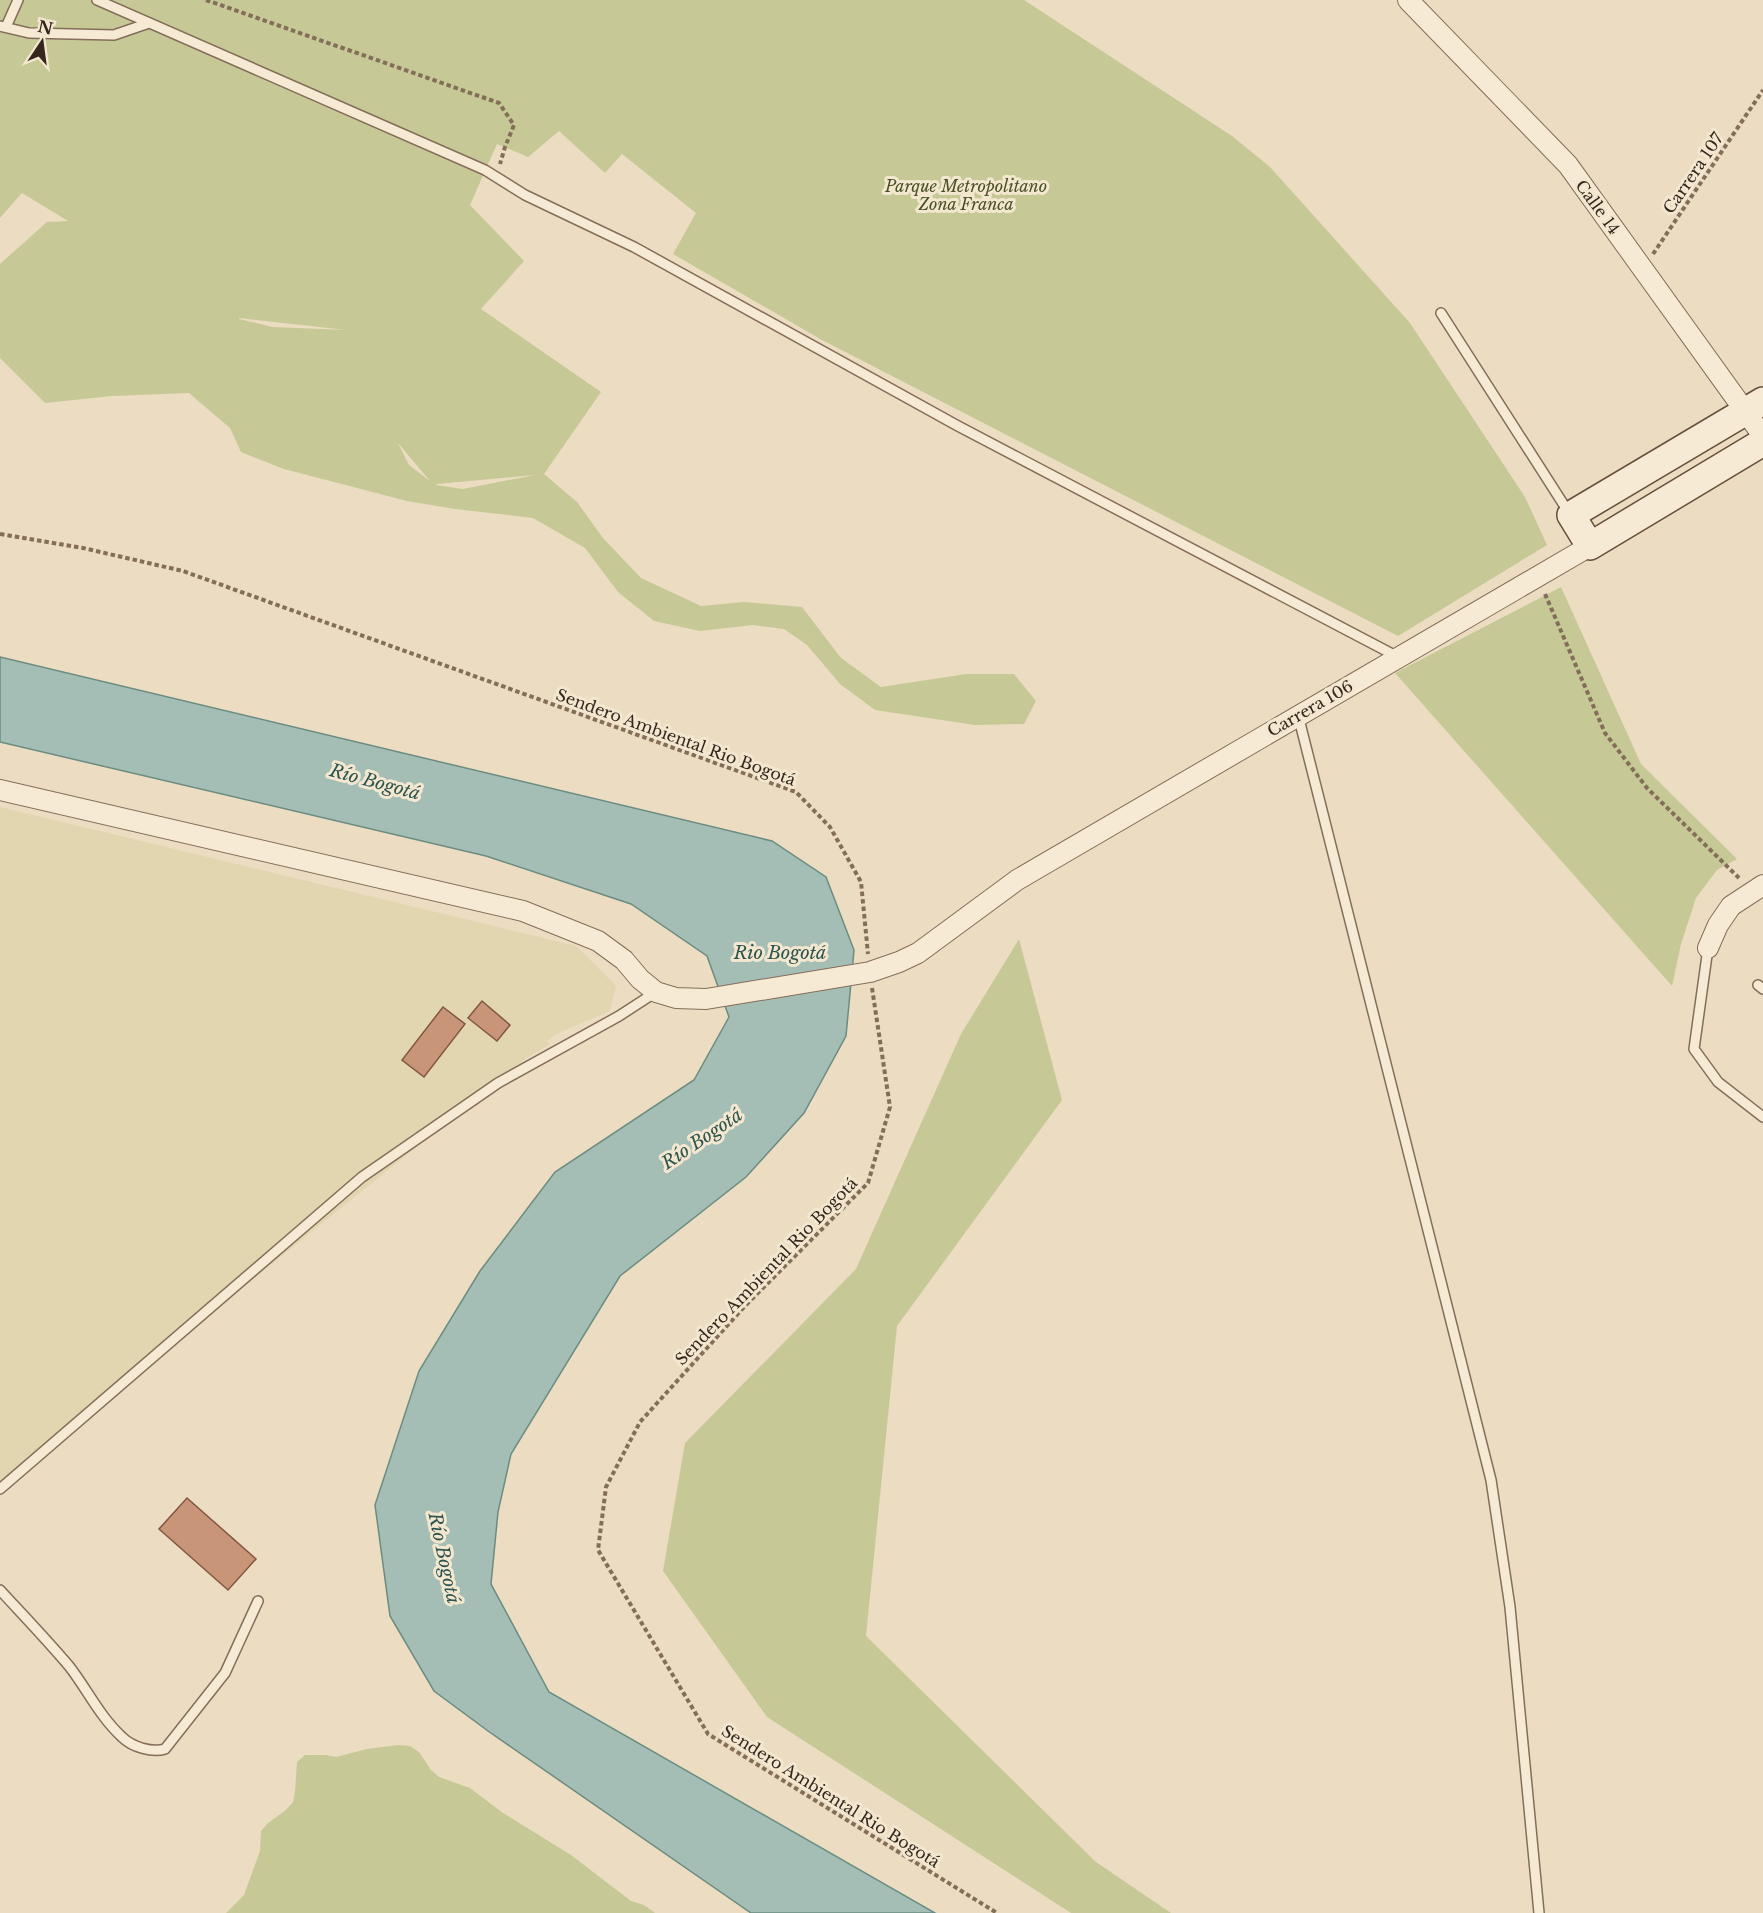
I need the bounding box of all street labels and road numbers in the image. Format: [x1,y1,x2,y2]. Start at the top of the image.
street label: Carrera 107 [1659,128,1728,217]
street label: Calle 14 [1572,176,1624,238]
street label: Carrera 106 [1264,675,1356,741]
street label: Sendero Ambiental Rio Bogotá [554,684,799,790]
street label: Sendero Ambiental Rio Bogotá [671,1173,861,1369]
street label: Sendero Ambiental Rio Bogotá [718,1720,944,1872]

